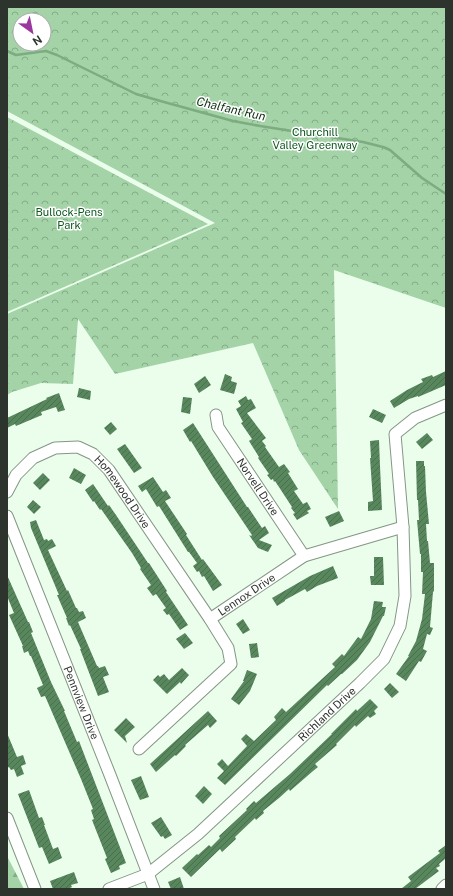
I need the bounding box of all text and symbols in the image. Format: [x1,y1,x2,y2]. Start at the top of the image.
north arrow [12,12,52,52]
text: N [31,33,44,48]
water label: Chalfant Run [195,94,267,124]
park label: Churchill Valley Greenway [272,126,358,151]
park label: Bullock-Pens Park [35,206,103,231]
street label: Homewood Drive [92,453,153,530]
street label: Norvell Drive [235,456,281,518]
street label: Lennox Drive [216,571,277,618]
street label: Pennview Drive [61,664,101,741]
street label: Richland Drive [296,684,358,743]

